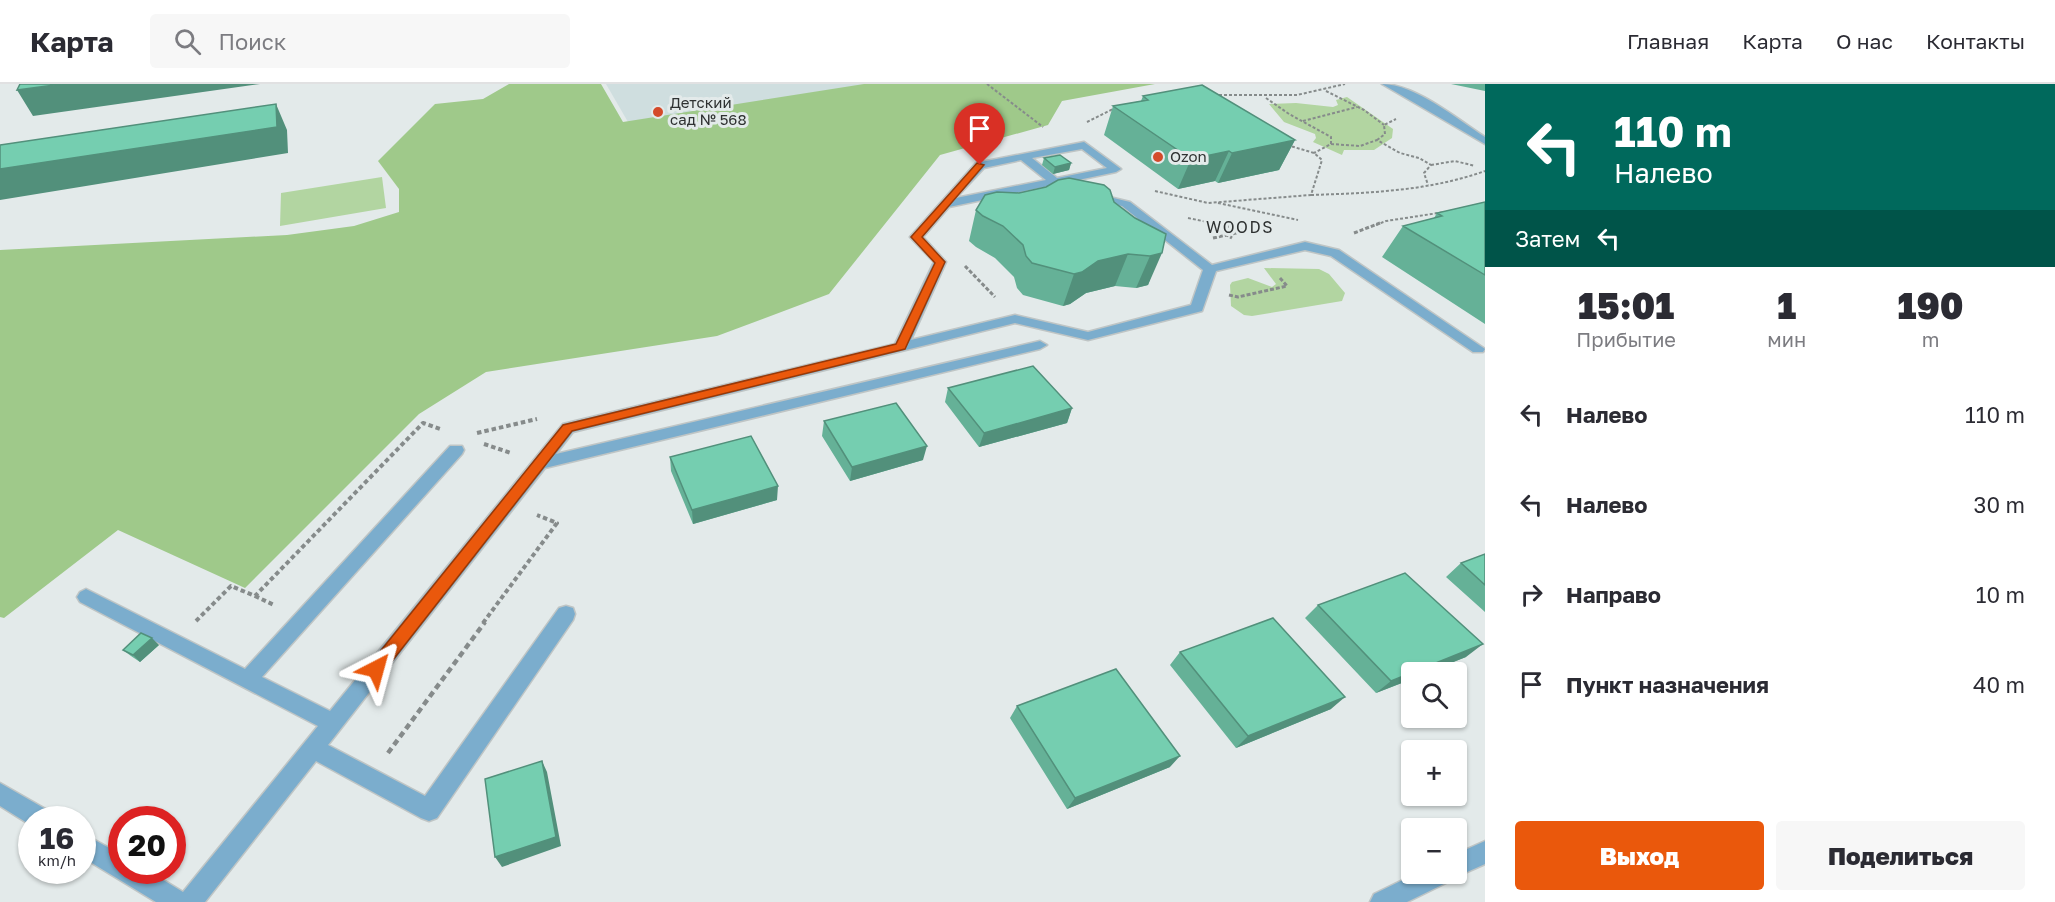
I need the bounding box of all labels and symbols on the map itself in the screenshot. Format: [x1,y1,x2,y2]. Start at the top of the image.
place label: Детский сад № 568 [670,93,747,128]
pin [954,103,1005,165]
marker: Детский сад № 568 [651,105,665,119]
place label: Ozon [1170,147,1207,165]
marker: Ozon [1151,150,1165,164]
district label: WOODS [1206,217,1274,237]
position arrow [344,637,408,701]
speed limit sign: 20 [108,806,186,884]

